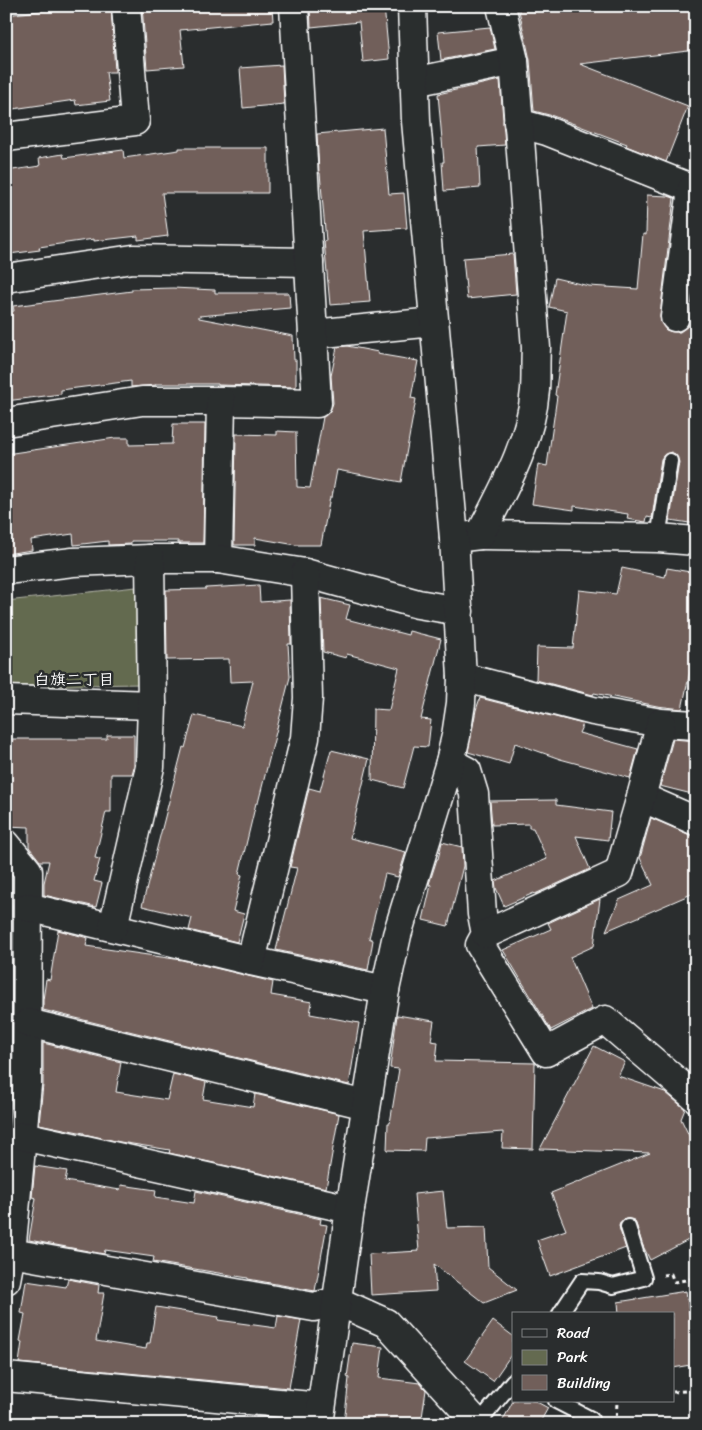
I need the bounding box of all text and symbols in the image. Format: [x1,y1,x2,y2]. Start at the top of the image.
district label: 白旗二丁目 [34,665,114,694]
legend [512,1312,674,1402]
text: Road [557,1320,590,1346]
text: Park [557,1344,588,1370]
text: Building [557,1370,611,1396]

